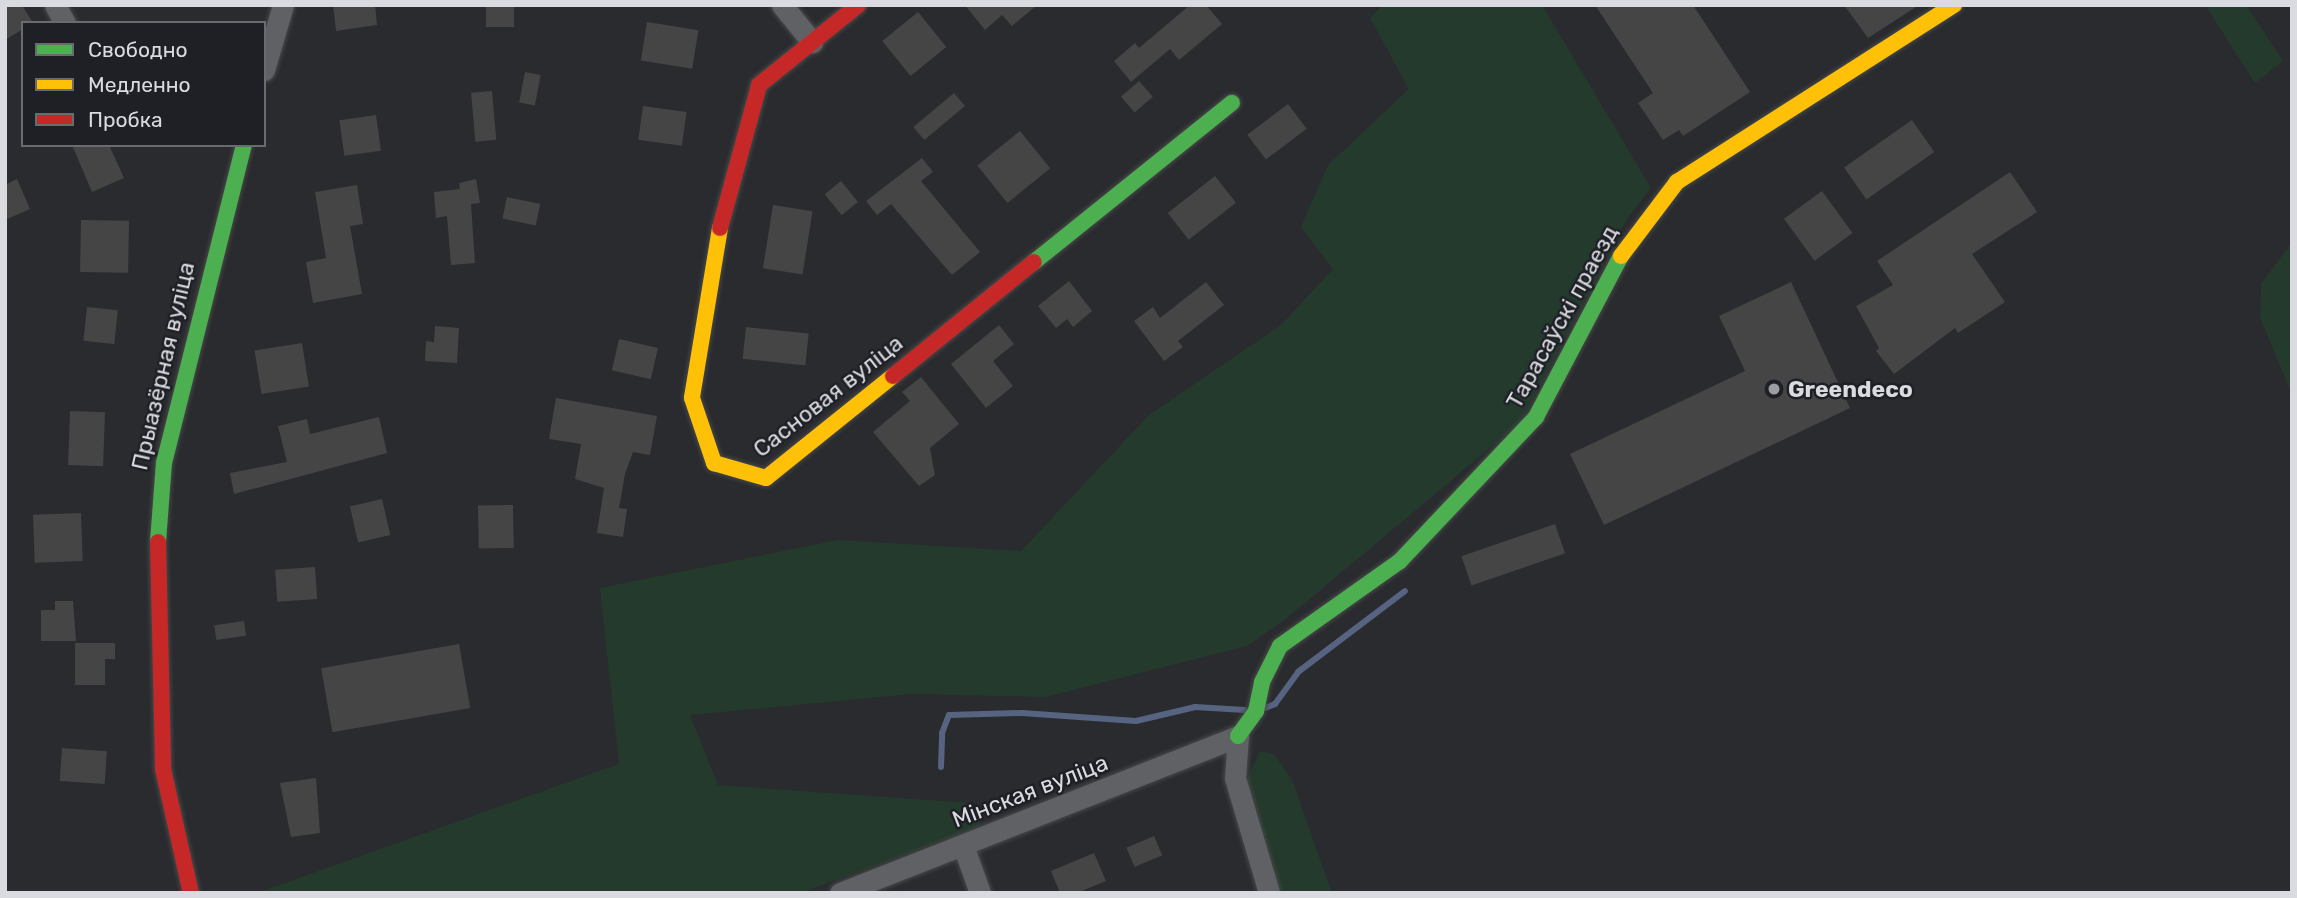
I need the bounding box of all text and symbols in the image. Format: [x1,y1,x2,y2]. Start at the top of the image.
legend [21,21,266,147]
text: Свободно [88,37,188,62]
text: Медленно [88,72,191,97]
text: Пробка [88,107,163,132]
street label: Тарасаўскі праезд [1500,221,1624,413]
street label: Прыазёрная вуліца [126,259,200,473]
street label: Сасновая вуліца [748,329,908,463]
place label: Greendeco [1788,375,1913,403]
marker: Greendeco [1766,381,1782,397]
street label: Мінская вуліца [948,749,1112,833]

